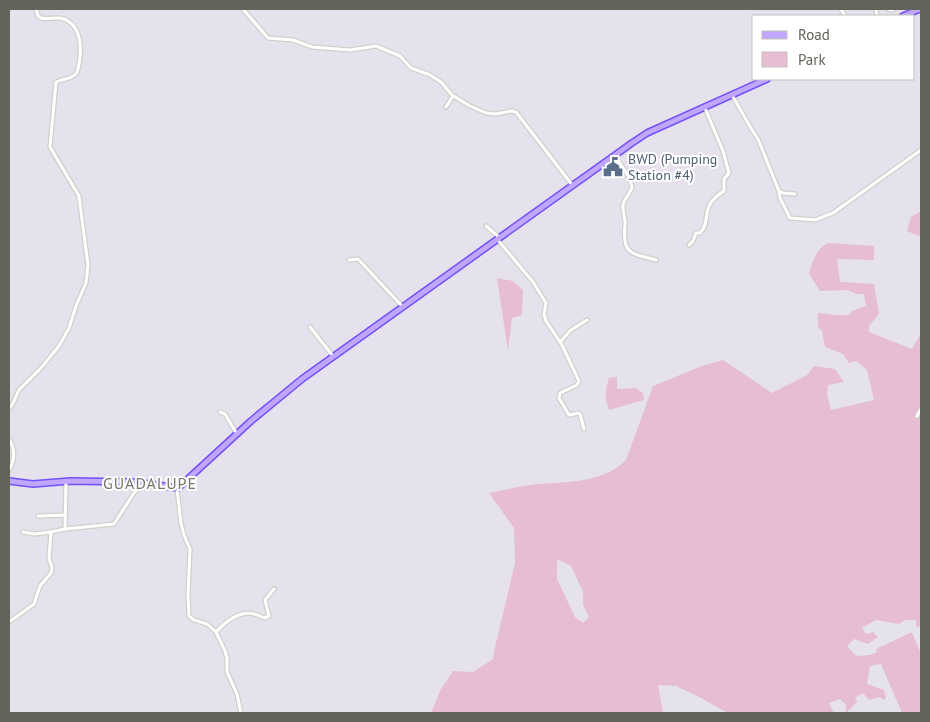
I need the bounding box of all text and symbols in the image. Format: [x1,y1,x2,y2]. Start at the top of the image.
legend [752,15,915,80]
text: Road [798,25,830,44]
text: Park [798,50,826,69]
place label: BWD (Pumping Station #4) [628,150,717,184]
public building icon: BWD (Pumping Station #4) [602,156,624,178]
district label: GUADALUPE [103,473,197,493]

